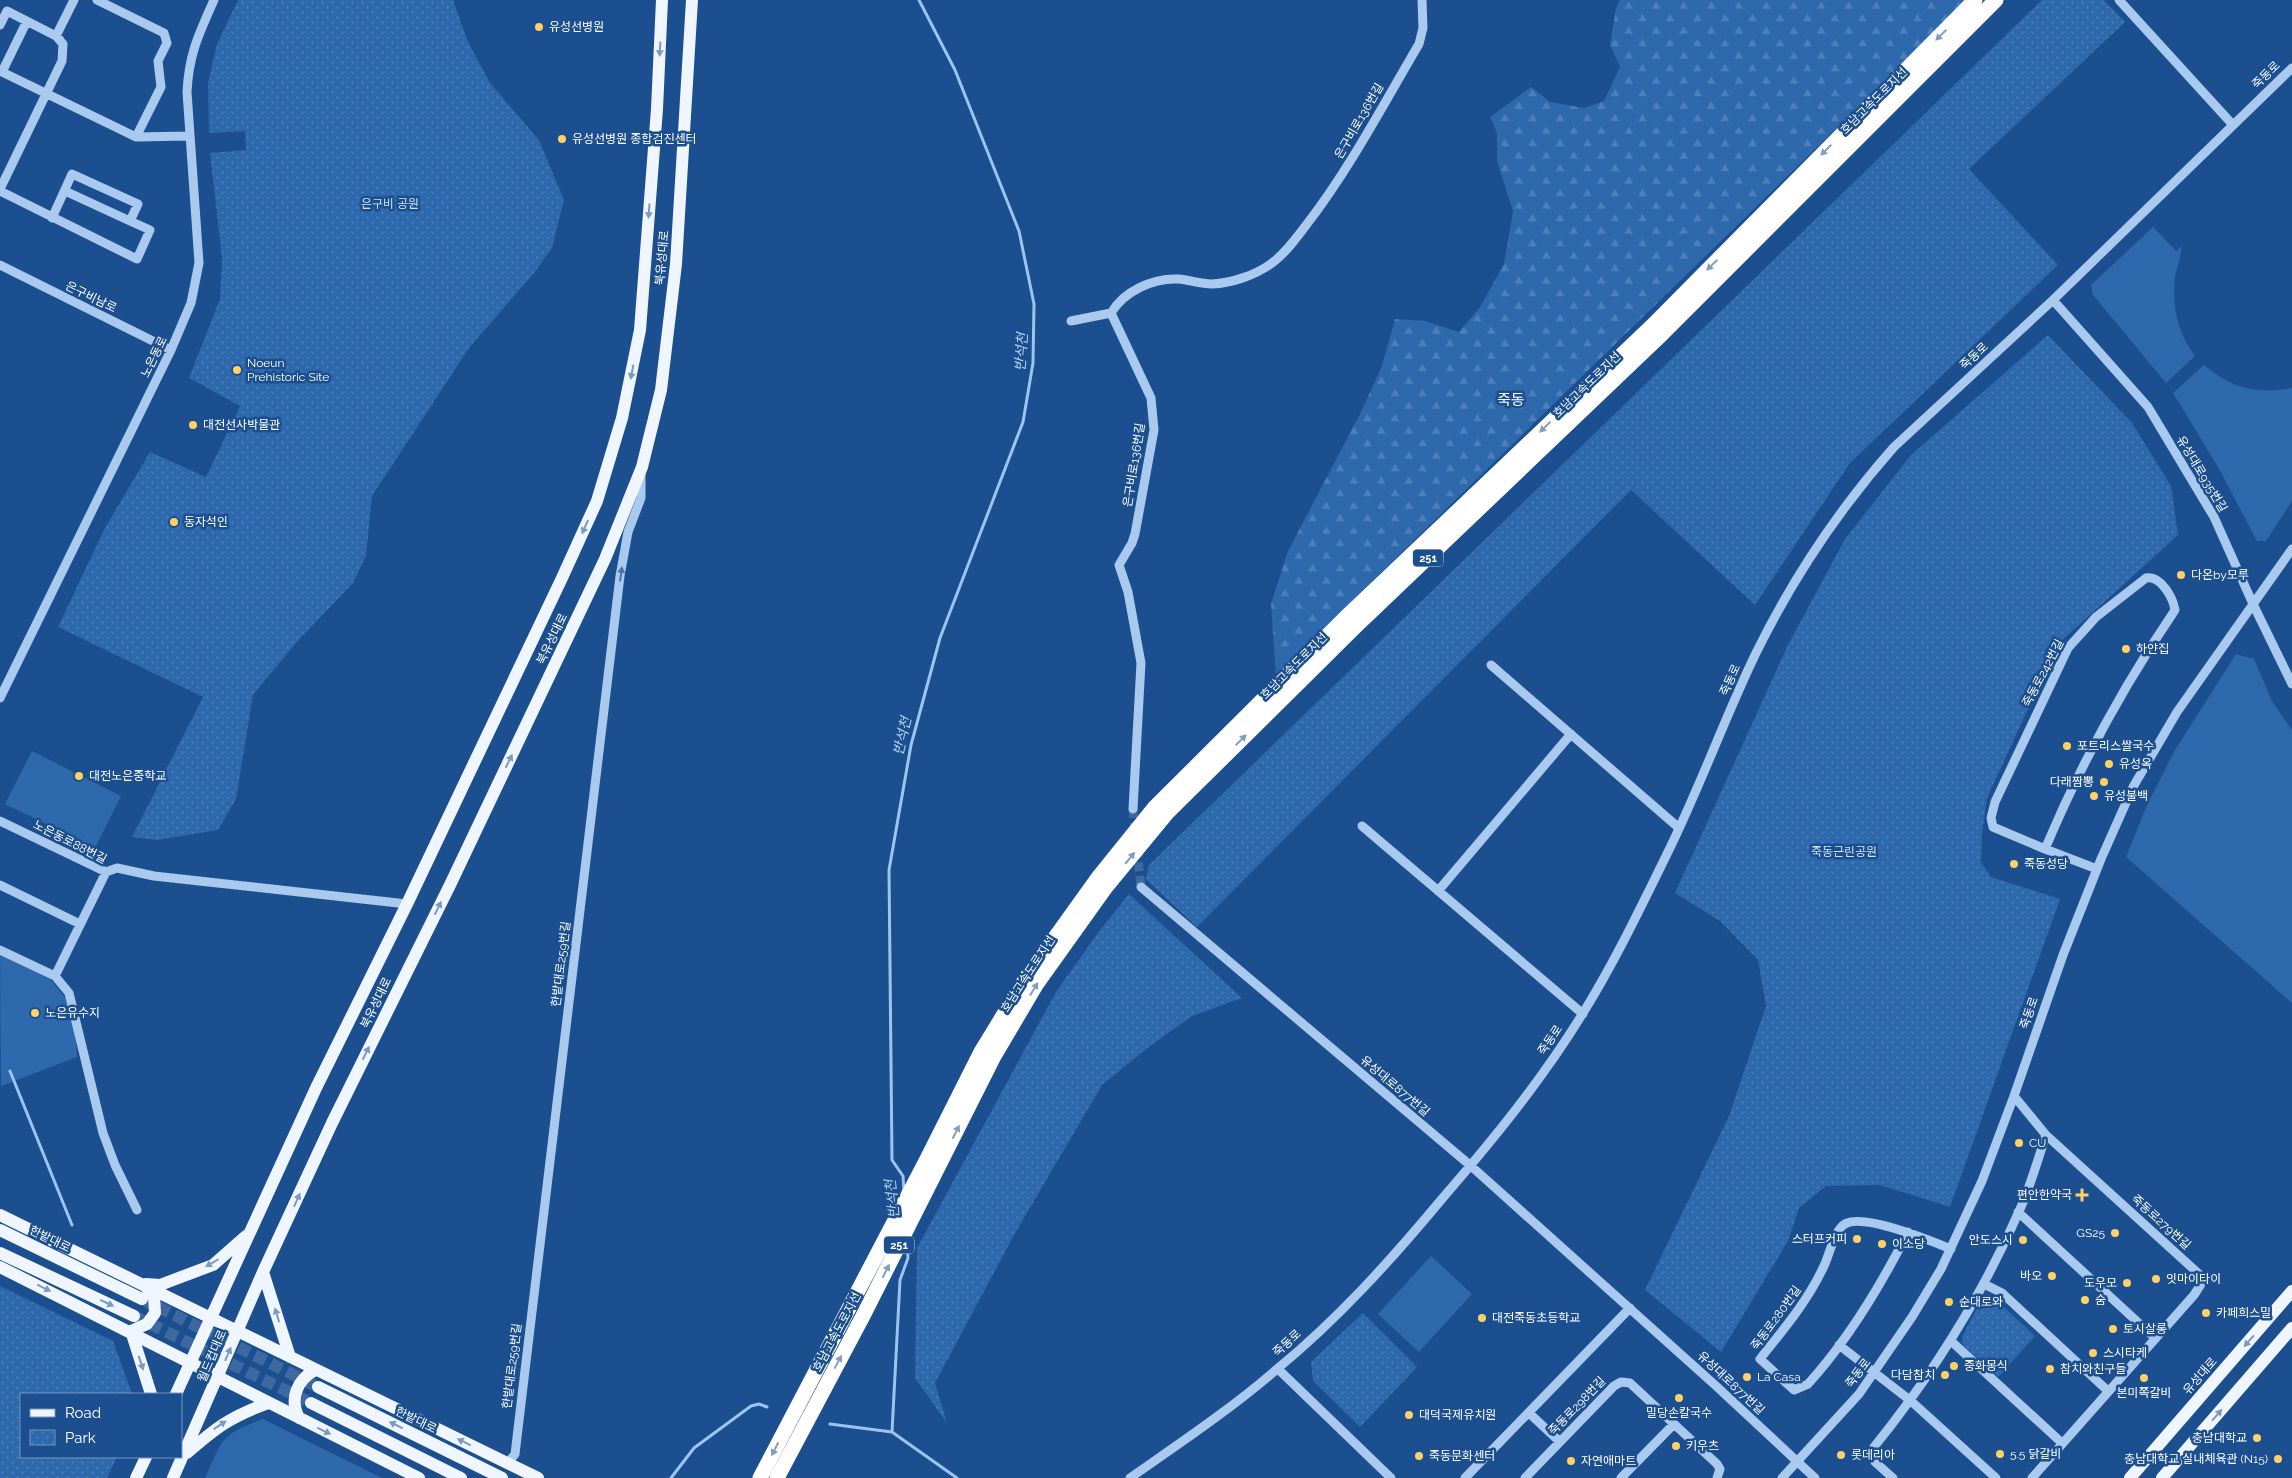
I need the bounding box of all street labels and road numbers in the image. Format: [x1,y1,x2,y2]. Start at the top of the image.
street label: 죽동로 [2249,58,2283,92]
street label: 호남고속도로지선 [1838,65,1910,137]
street label: 은구비로136번길 [1332,81,1386,161]
street label: 북유성대로 [653,230,671,286]
street label: 은구비남로 [63,279,119,315]
street label: 노은동로 [138,334,170,380]
street label: 죽동로 [1957,340,1991,372]
street label: 호남고속도로지선 [1550,349,1624,421]
street label: 은구비로136번길 [1120,422,1148,508]
street label: 유성대로935번길 [2174,433,2230,515]
road number: 251 [1413,550,1443,566]
street label: 북유성대로 [534,611,570,667]
street label: 호남고속도로지선 [1258,630,1330,702]
street label: 죽동로242번길 [2019,637,2067,709]
street label: 죽동로 [1717,662,1743,698]
street label: 노은동로88번길 [31,817,109,867]
street label: 한밭대로259번길 [549,920,573,1008]
street label: 호남고속도로지선 [998,933,1058,1015]
street label: 북유성대로 [358,975,394,1031]
street label: 죽동로 [2017,995,2041,1031]
street label: 죽동로 [1535,1022,1565,1058]
street label: 유성대로877번길 [1357,1053,1433,1119]
street label: 죽동로279번길 [2128,1192,2194,1252]
street label: 한밭대로 [27,1223,73,1255]
road number: 251 [884,1236,914,1254]
street label: 죽동로280번길 [1748,1283,1804,1353]
street label: 호남고속도로지선 [810,1290,864,1374]
street label: 한밭대로259번길 [500,1322,524,1410]
street label: 죽동로 [1270,1327,1304,1359]
street label: 월드컵대로 [195,1328,229,1384]
street label: 유성대로877번길 [1695,1348,1767,1418]
street label: 유성대로 [2180,1355,2220,1397]
street label: 죽동로 [1842,1356,1874,1390]
street label: 죽동로298번길 [1546,1374,1608,1438]
street label: 한밭대로 [393,1404,439,1436]

